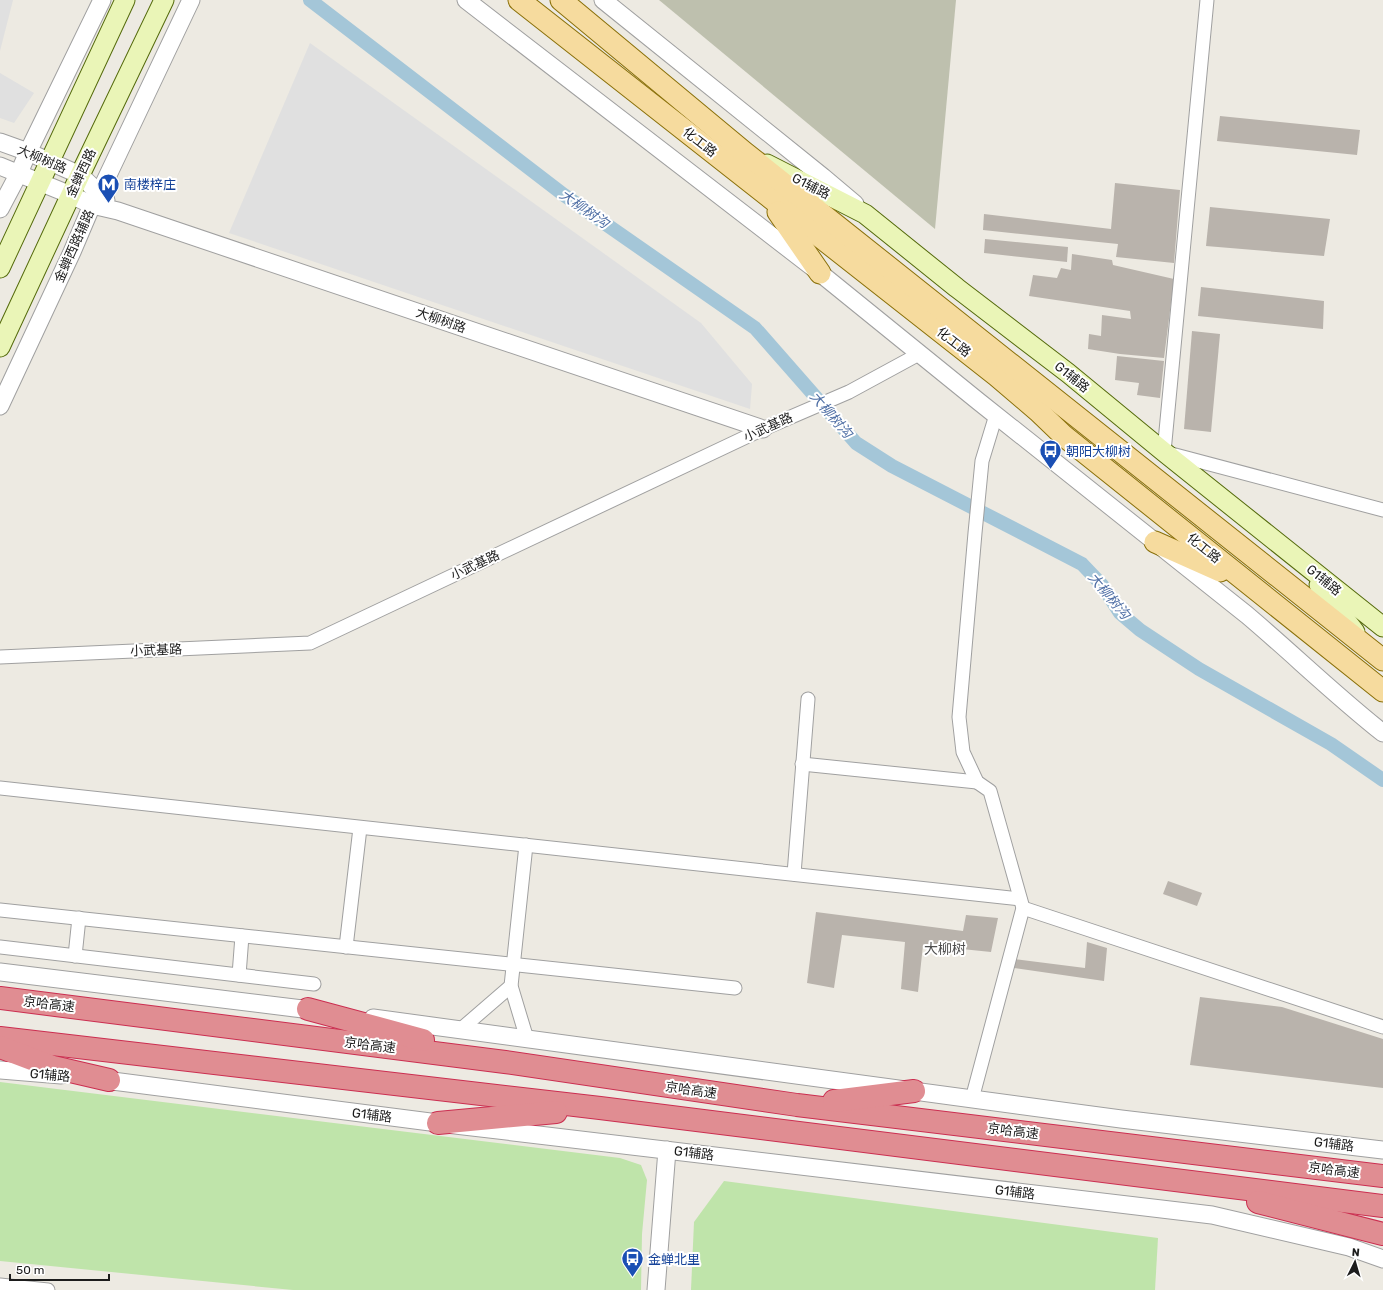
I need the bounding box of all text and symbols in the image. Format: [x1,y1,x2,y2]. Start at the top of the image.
street label: 化工路 [680,124,720,160]
street label: 大柳树路 [15,142,69,176]
street label: 金蝉西路 [63,146,99,200]
street label: G1辅路 [790,170,832,202]
metro station icon: 南楼梓庄 [95,171,121,204]
place label: 南楼梓庄 [124,177,176,192]
water label: 大柳树沟 [556,186,613,233]
street label: 金蝉西路辅路 [51,207,97,285]
street label: 大柳树路 [414,304,468,336]
street label: 化工路 [934,324,974,360]
street label: G1辅路 [1052,358,1092,396]
water label: 大柳树沟 [806,388,857,443]
street label: 小武基路 [741,410,795,444]
bus stop icon: 朝阳大柳树 [1038,438,1064,471]
place label: 朝阳大柳树 [1066,444,1131,459]
street label: 化工路 [1184,530,1224,566]
street label: 小武基路 [448,547,502,583]
street label: G1辅路 [1304,561,1344,599]
water label: 大柳树沟 [1084,569,1135,624]
street label: 小武基路 [130,642,182,658]
district label: 大柳树 [924,941,966,958]
street label: 京哈高速 [22,993,76,1015]
street label: 京哈高速 [343,1034,397,1056]
street label: G1辅路 [29,1066,71,1084]
street label: 京哈高速 [664,1079,718,1101]
street label: G1辅路 [351,1105,393,1125]
street label: 京哈高速 [986,1120,1040,1142]
street label: G1辅路 [1313,1134,1355,1154]
street label: G1辅路 [673,1143,715,1163]
street label: 京哈高速 [1307,1159,1361,1181]
street label: G1辅路 [994,1182,1036,1202]
north arrow [1335,1242,1375,1282]
bus stop icon: 金蝉北里 [619,1246,645,1279]
text: N [1351,1246,1360,1259]
place label: 金蝉北里 [648,1252,700,1267]
scale bar [10,1256,109,1282]
text: 50 m [16,1263,44,1277]

